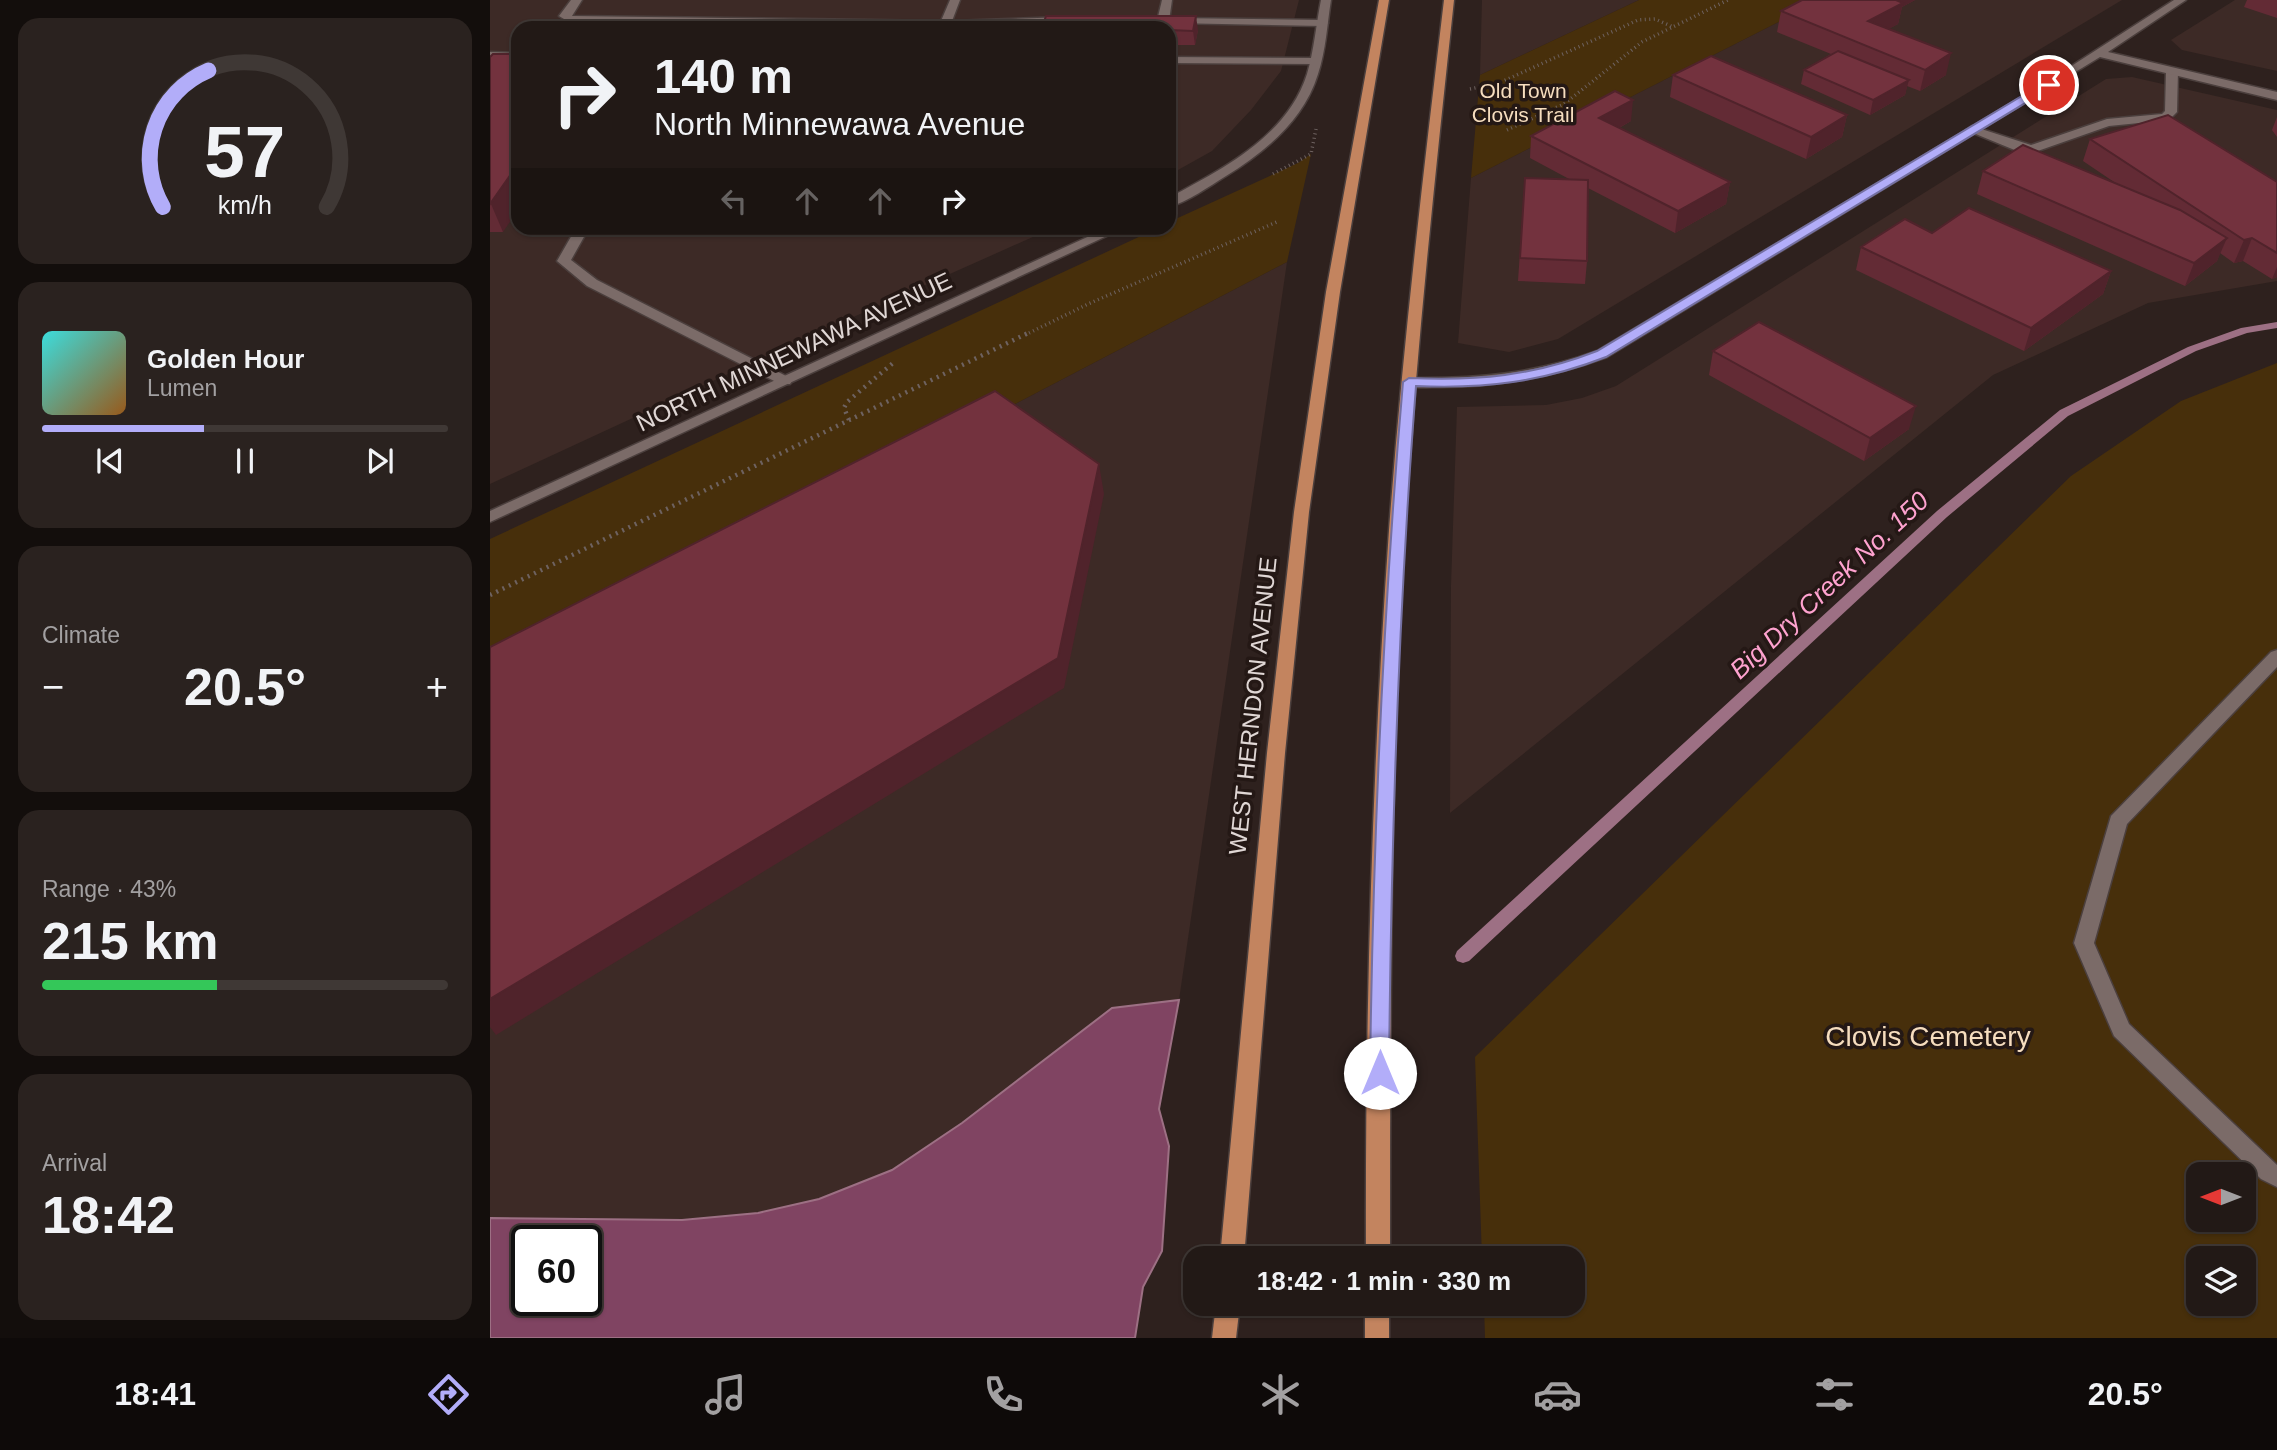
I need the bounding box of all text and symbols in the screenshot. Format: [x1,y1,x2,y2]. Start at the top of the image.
icon: right [539,49,630,140]
text: 140 m [654,49,793,103]
pin [2019,55,2079,115]
icon: arrive [2030,66,2068,104]
park label: Old Town Clovis Trail [1472,79,1574,126]
text: North Minnewawa Avenue [654,106,1025,142]
text: 57 [205,111,285,192]
icon: left [715,182,753,220]
icon: ahead [788,182,826,220]
icon: ahead [861,182,899,220]
icon: right [934,182,972,220]
text: km/h [218,191,272,219]
street label: NORTH MINNEWAWA AVENUE [632,267,956,437]
text: Golden Hour [147,344,304,374]
text: Lumen [147,375,217,401]
icon: previous [91,442,129,480]
icon: pause [226,442,264,480]
icon: next [361,442,399,480]
water label: Big Dry Creek No. 150 [1724,485,1935,685]
street label: WEST HERNDON AVENUE [1223,556,1282,856]
text: Climate [42,622,120,648]
text: 20.5° [184,658,306,716]
text: − [42,666,64,708]
text: + [426,666,448,708]
text: Range · 43% [42,876,176,902]
text: 215 km [42,912,218,970]
park label: Clovis Cemetery [1825,1021,2031,1052]
position arrow [1343,1036,1417,1110]
text: Arrival [42,1150,107,1176]
north arrow [2186,1162,2256,1232]
map controls [2186,1162,2256,1316]
text: 18:42 [42,1186,175,1244]
speed limit sign: 60 [511,1225,602,1316]
button: layers [2186,1246,2256,1316]
text: 18:42 · 1 min · 330 m [1257,1266,1511,1296]
icon: directions [424,1370,473,1419]
icon: music [701,1370,750,1419]
icon: phone [979,1370,1028,1419]
icon: climate [1256,1370,1305,1419]
icon: car [1533,1370,1582,1419]
icon: filters [1810,1370,1859,1419]
text: 18:41 [114,1376,196,1412]
text: 20.5° [2088,1376,2163,1412]

